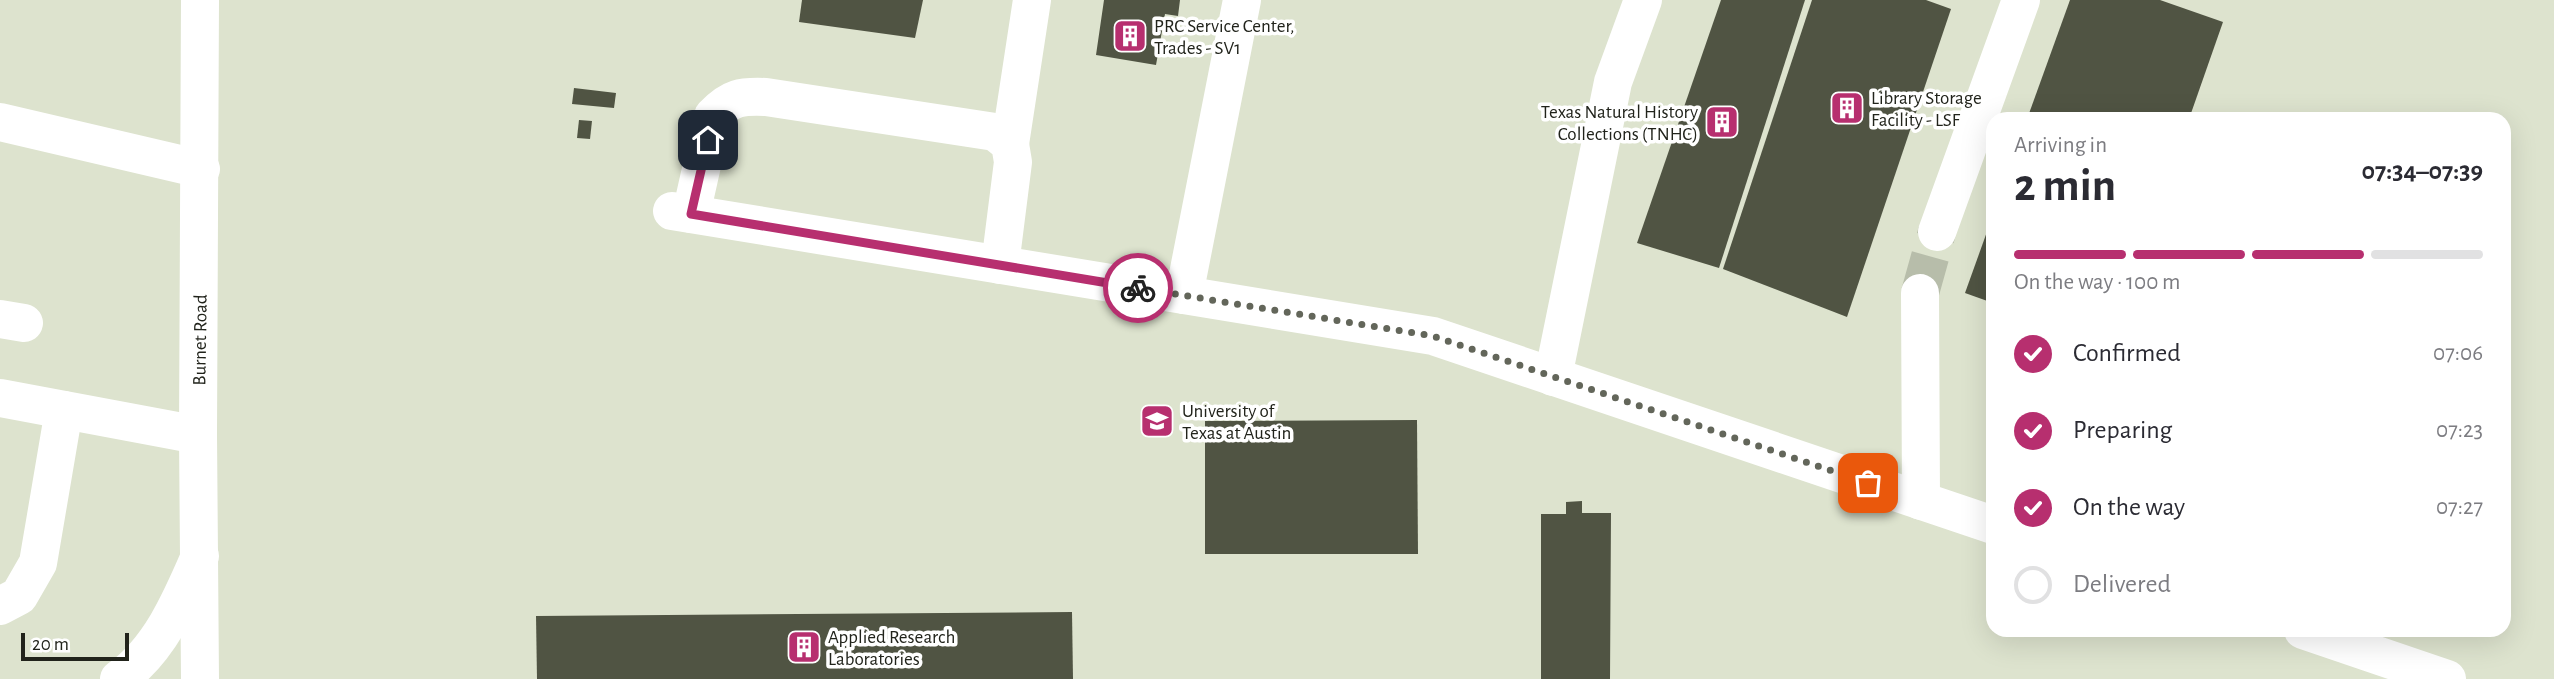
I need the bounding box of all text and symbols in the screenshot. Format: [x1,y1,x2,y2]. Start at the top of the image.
building icon: PRC Service Center, Trades - SV1 [1111,17,1149,55]
place label: PRC Service Center, Trades - SV1 [1154,17,1294,58]
building icon: Library Storage Facility - LSF [1828,89,1866,127]
place label: Library Storage Facility - LSF [1871,89,1982,130]
place label: Texas Natural History Collections (TNHC) [1541,103,1698,144]
building icon: Texas Natural History Collections (TNHC) [1703,103,1741,141]
pin [678,110,738,170]
icon: home [689,121,727,159]
text: Arriving in [2014,134,2107,157]
text: 07:34–07:39 [2362,158,2483,184]
text: 2 min [2014,163,2116,209]
courier [1103,253,1173,323]
icon: bike [1119,269,1157,307]
text: On the way · 100 m [2014,271,2181,294]
street label: Burnet Road [190,294,211,386]
icon: check [2014,335,2052,373]
text: Confirmed [2073,340,2181,366]
text: 07:06 [2433,342,2483,365]
school or university icon: University of Texas at Austin [1138,402,1176,440]
place label: University of Texas at Austin [1182,402,1291,443]
icon: check [2014,412,2052,450]
text: Preparing [2073,417,2172,443]
text: 07:23 [2436,419,2483,442]
pin [1838,453,1898,513]
icon: bag [1849,464,1887,502]
icon: check [2014,489,2052,527]
text: On the way [2073,494,2185,520]
text: 07:27 [2436,496,2483,519]
text: Delivered [2073,571,2171,597]
building icon: Applied Research Laboratories [785,628,823,666]
place label: Applied Research Laboratories [828,628,955,669]
scale bar [21,630,130,662]
text: 20 m [32,635,69,654]

